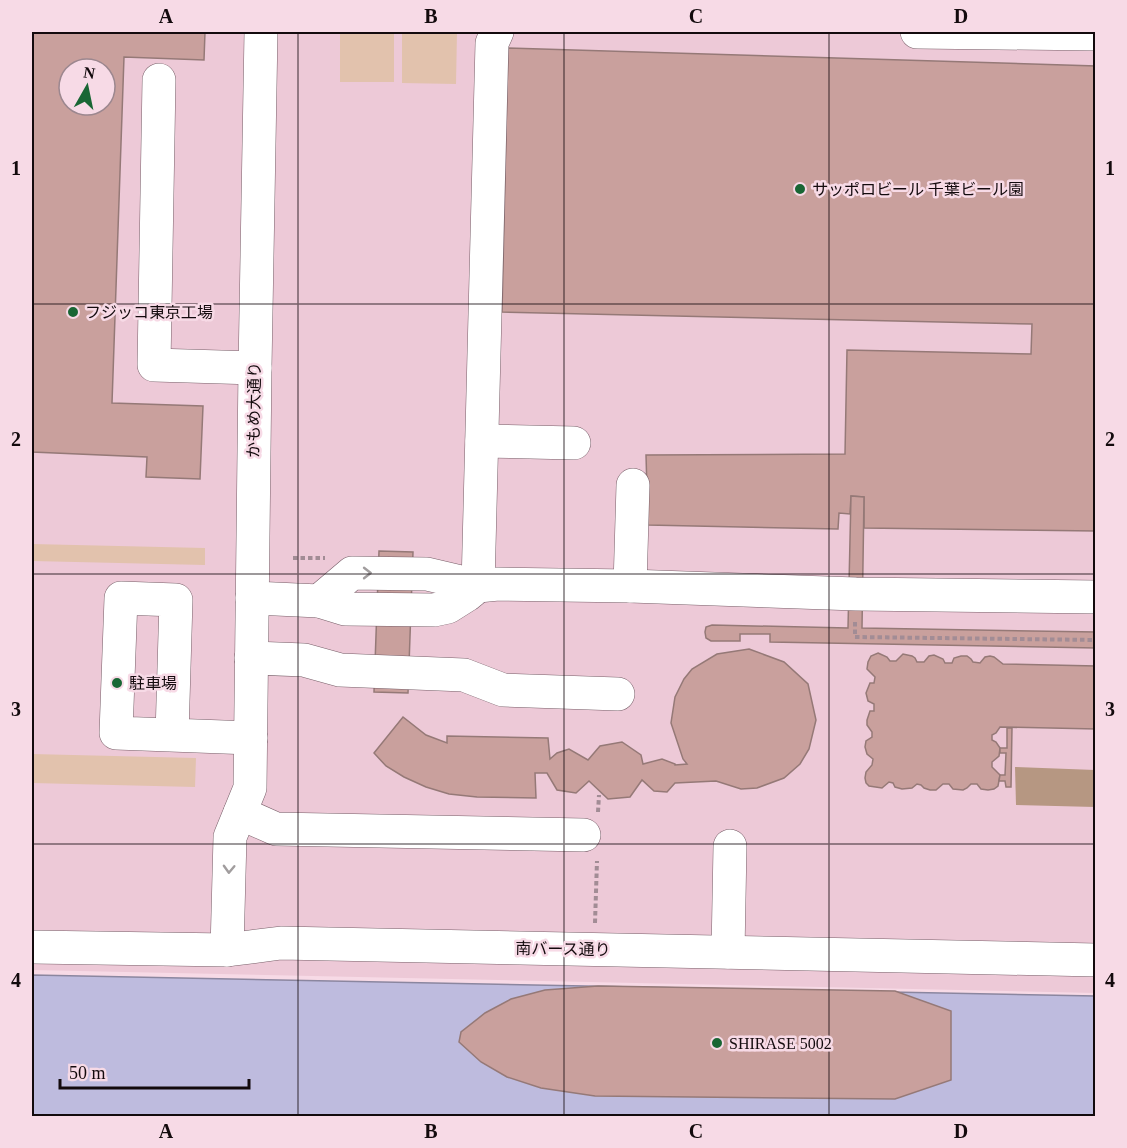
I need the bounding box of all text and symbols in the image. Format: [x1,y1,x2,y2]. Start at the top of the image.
text: A [159,5,174,27]
text: B [424,5,438,27]
text: C [689,5,703,27]
text: D [954,5,968,27]
north arrow [57,57,117,117]
text: N [82,63,97,82]
text: 1 [11,157,21,179]
text: 1 [1105,157,1115,179]
place label: サッポロビール 千葉ビール園 [812,181,1024,198]
marker: サッポロビール 千葉ビール園 [793,182,807,196]
place label: フジッコ東京工場 [85,304,213,321]
marker: フジッコ東京工場 [66,305,80,319]
street label: かもめ大通り [245,362,263,458]
text: 2 [11,428,21,450]
text: 2 [1105,428,1115,450]
one-way arrow [363,566,372,579]
place label: 駐車場 [129,675,177,692]
marker: 駐車場 [110,676,124,690]
text: 3 [11,698,21,720]
text: 3 [1105,698,1115,720]
one-way arrow [223,865,235,874]
street label: 南バース通り [515,940,611,958]
text: 4 [11,969,21,991]
text: 4 [1105,969,1115,991]
place label: SHIRASE 5002 [729,1035,832,1052]
marker: SHIRASE 5002 [710,1036,724,1050]
scale bar [60,1052,249,1090]
text: 50 m [69,1063,106,1083]
text: A [159,1120,174,1142]
text: B [424,1120,438,1142]
text: C [689,1120,703,1142]
text: D [954,1120,968,1142]

